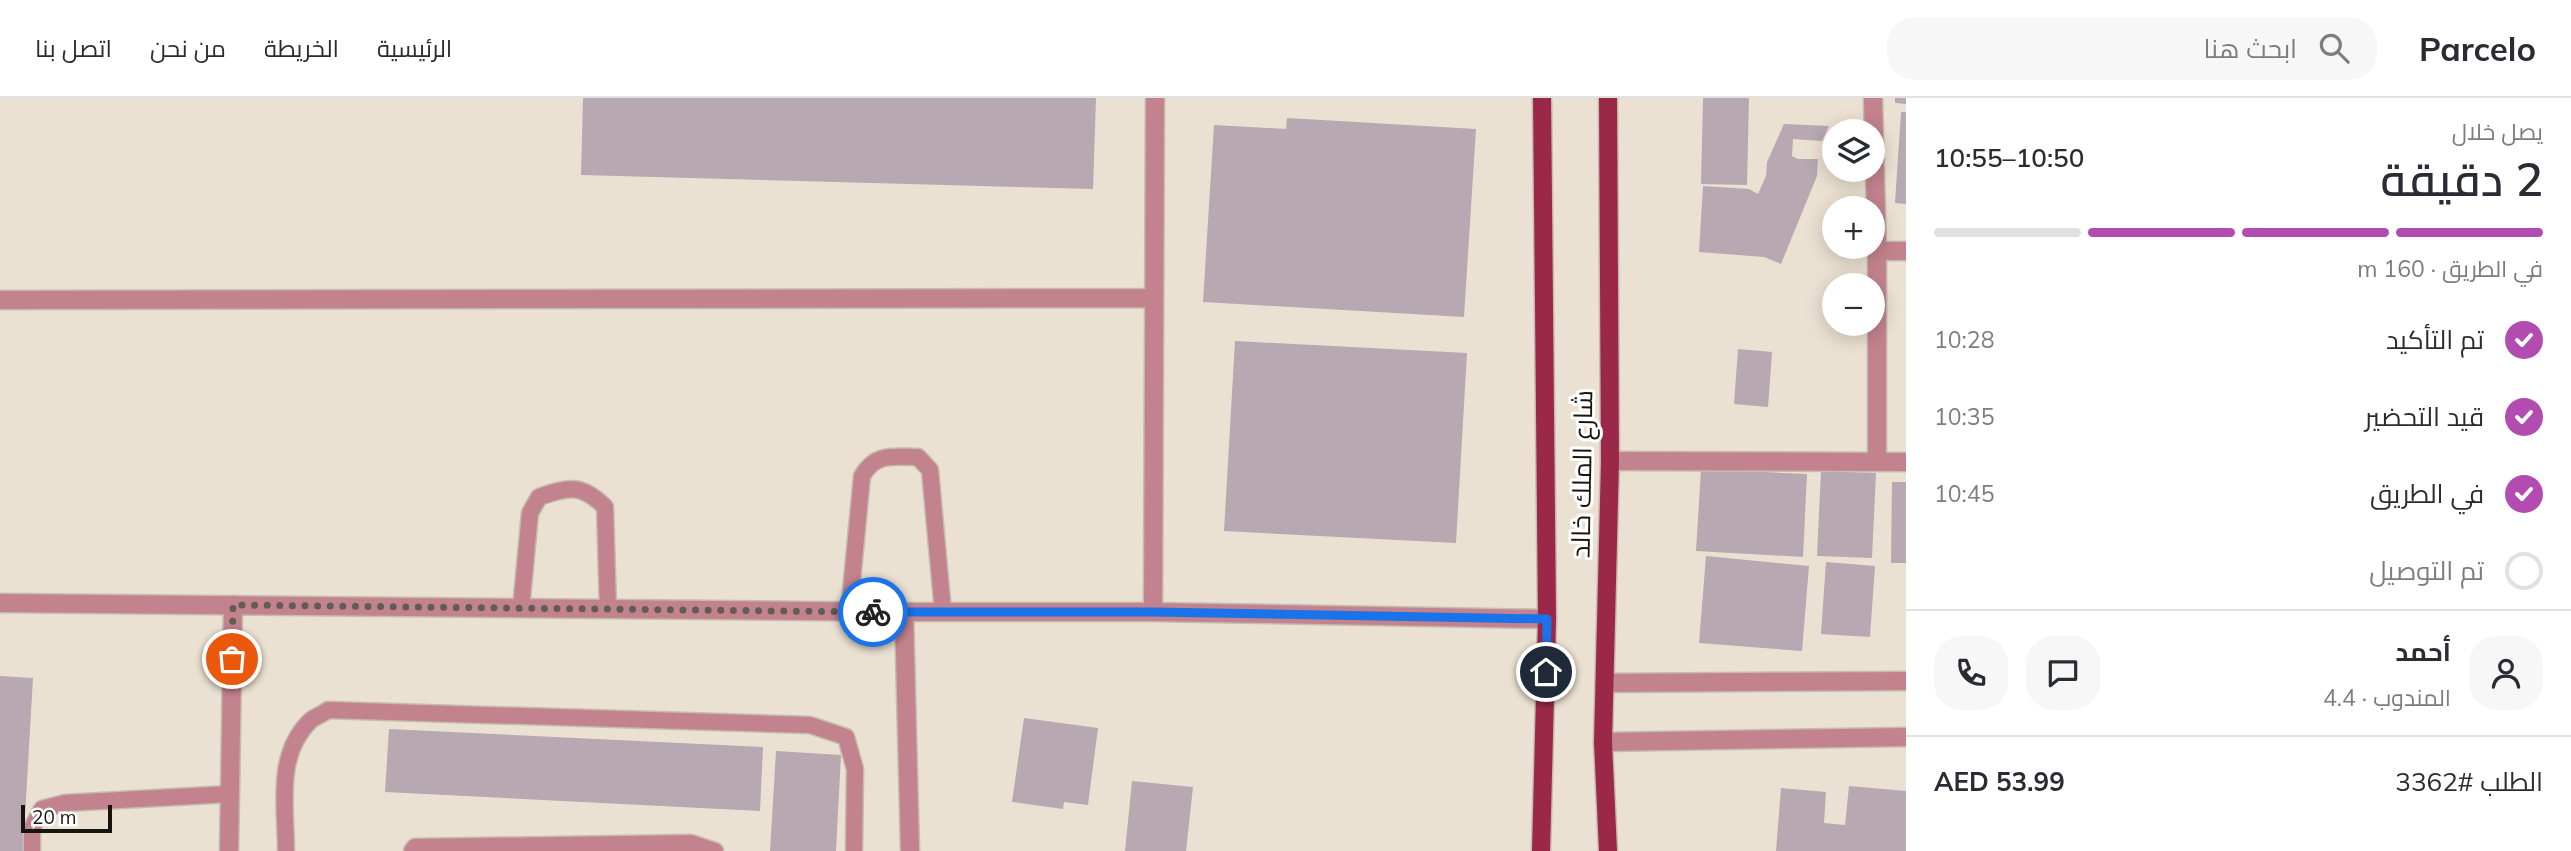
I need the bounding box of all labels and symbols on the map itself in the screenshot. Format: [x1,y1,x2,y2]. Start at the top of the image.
street label: شارع الملك خالد [1564,390,1600,558]
courier [838,577,908,647]
pin [202,629,262,689]
pin [1516,642,1576,702]
scale bar [21,802,112,834]

